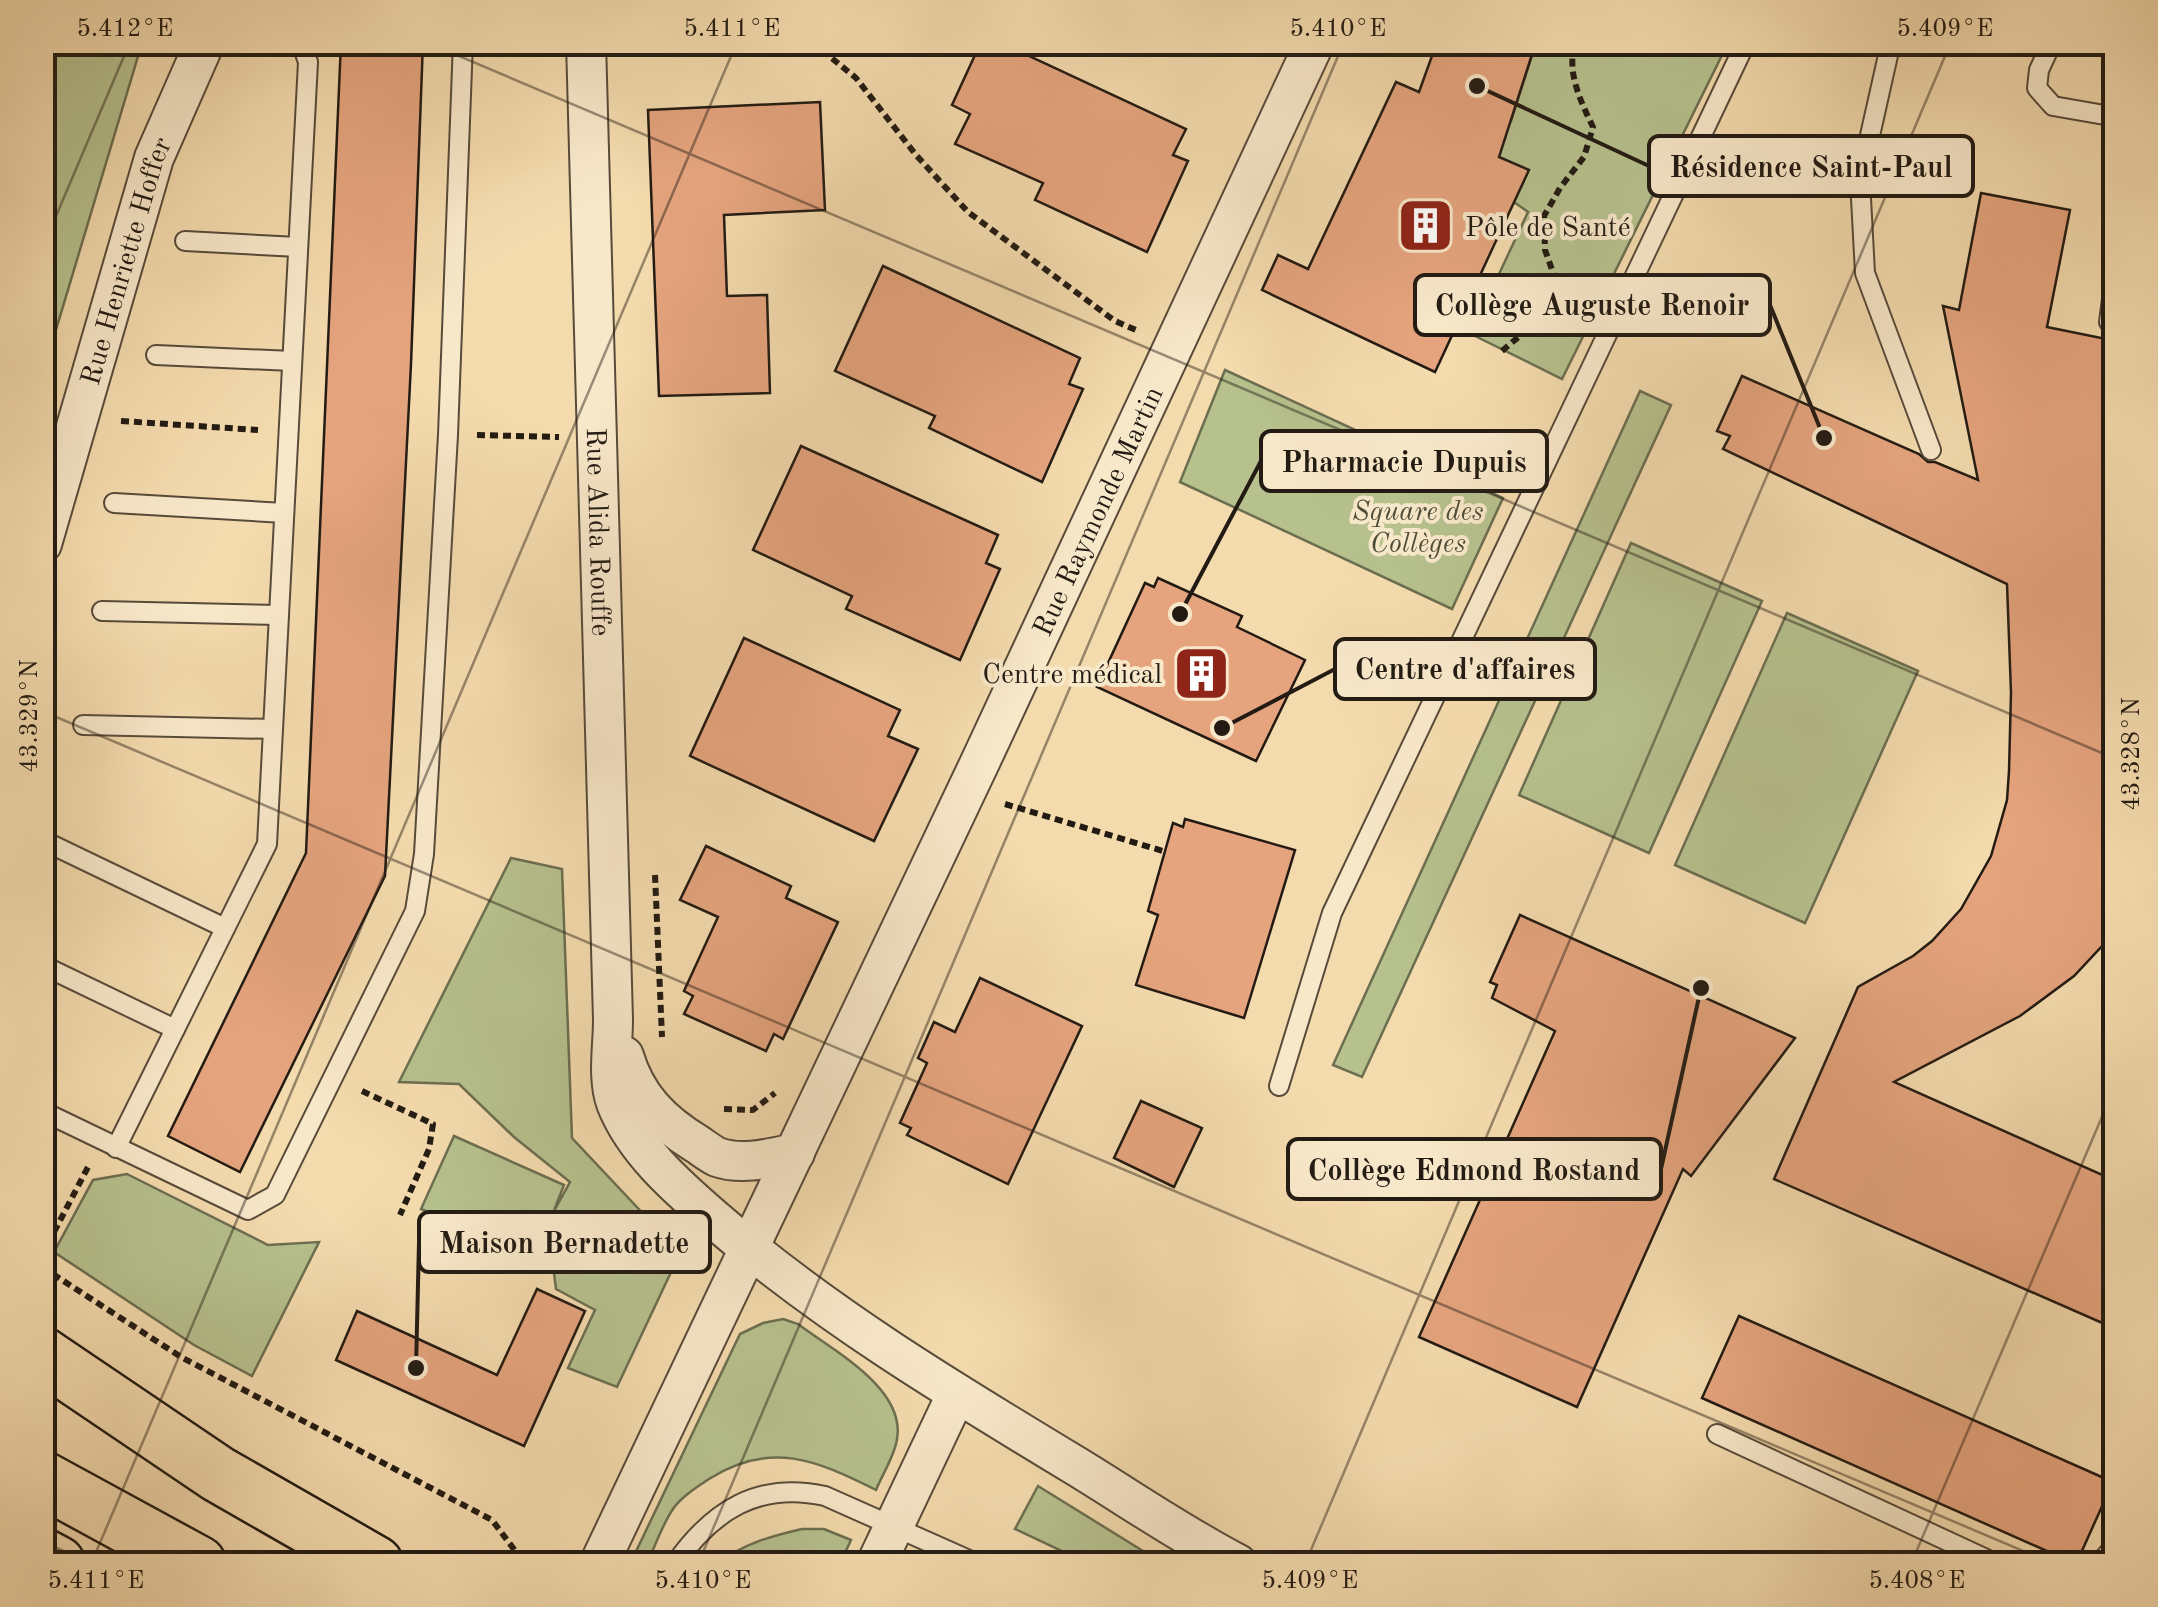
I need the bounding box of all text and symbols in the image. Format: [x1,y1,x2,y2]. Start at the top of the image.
text: 5.412°E [77,17,173,42]
text: 5.411°E [684,17,780,42]
text: 5.410°E [1290,17,1386,42]
text: 5.409°E [1897,17,1993,42]
street label: Rue Henriette Hoffer [78,134,178,389]
callout: Résidence Saint-Paul [1649,136,1973,196]
text: Résidence Saint-Paul [1669,154,1953,184]
building icon: Pôle de Santé [1396,196,1456,256]
place label: Pôle de Santé [1465,215,1631,243]
callout: Collège Auguste Renoir [1415,275,1770,335]
text: Collège Auguste Renoir [1434,292,1750,322]
street label: Rue Raymonde Martin [1030,383,1170,641]
street label: Rue Alida Rouffe [580,427,613,637]
callout: Pharmacie Dupuis [1261,431,1547,491]
text: Pharmacie Dupuis [1281,449,1527,479]
park label: Square des Collèges [1352,499,1484,559]
callout: Centre d'affaires [1335,639,1595,699]
building icon: Centre médical [1171,643,1231,703]
text: Centre d'affaires [1355,656,1575,686]
text: 43.329°N [18,659,43,773]
place label: Centre médical [982,662,1162,690]
text: 43.328°N [2120,697,2145,811]
callout: Collège Edmond Rostand [1288,1139,1661,1199]
text: Collège Edmond Rostand [1308,1157,1640,1187]
callout: Maison Bernadette [419,1212,710,1272]
text: Maison Bernadette [439,1230,689,1260]
text: 5.411°E [48,1569,144,1594]
text: 5.410°E [655,1569,751,1594]
text: 5.409°E [1262,1569,1358,1594]
text: 5.408°E [1869,1569,1965,1594]

